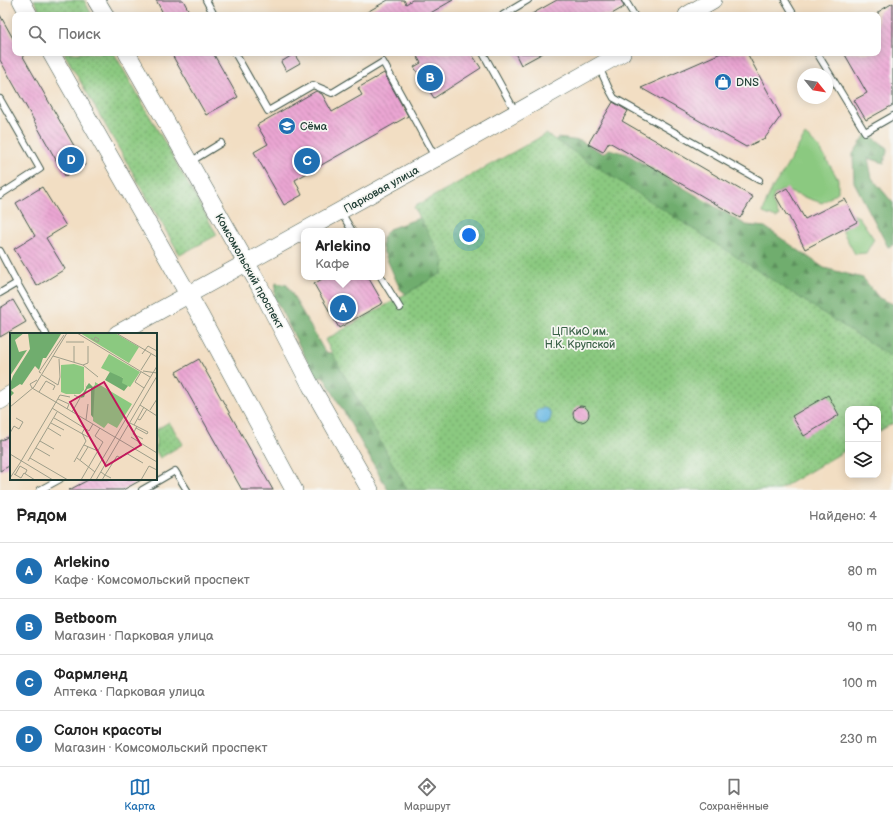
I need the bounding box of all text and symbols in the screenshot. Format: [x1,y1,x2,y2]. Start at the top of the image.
search box [12,12,881,56]
icon: search [26,23,48,45]
text: Поиск [58,25,101,44]
pin: B [417,63,443,93]
north arrow [797,68,833,104]
shop icon: DNS [713,72,733,92]
place label: DNS [736,76,759,89]
school or university icon: Сёма [277,116,297,136]
place label: Сёма [300,120,328,133]
pin: D [58,145,84,175]
pin: C [294,146,320,176]
street label: Парковая улица [341,163,422,216]
street label: Комсомольский проспект [212,211,287,331]
your location [459,225,479,245]
popup [301,228,385,280]
text: Arlekino [315,237,371,256]
text: Кафе [315,256,349,272]
pin: A [330,293,356,323]
park label: ЦПКиО им. Н.К. Крупской [545,325,615,351]
inset map [10,333,157,480]
map controls [845,406,881,478]
button: locate [845,406,881,442]
button: layers [845,442,881,478]
text: Рядом [16,506,67,526]
text: Найдено: 4 [809,508,877,524]
text: Arlekino [54,553,110,572]
text: A [25,563,33,579]
text: 80 m [848,563,877,579]
text: Кафе · Комсомольский проспект [54,572,250,588]
text: Betboom [54,609,117,628]
text: B [24,619,34,635]
text: 90 m [848,619,877,635]
text: Магазин · Парковая улица [54,628,214,644]
text: Фармленд [54,665,127,684]
text: C [24,675,34,691]
text: 100 m [842,675,877,691]
text: Аптека · Парковая улица [54,684,205,700]
text: Салон красоты [54,721,162,740]
text: D [24,731,34,747]
text: 230 m [840,731,877,747]
text: Магазин · Комсомольский проспект [54,740,268,756]
tab: Карта [124,776,155,813]
tab: Маршрут [404,776,451,813]
tab: Сохранённые [699,776,769,813]

